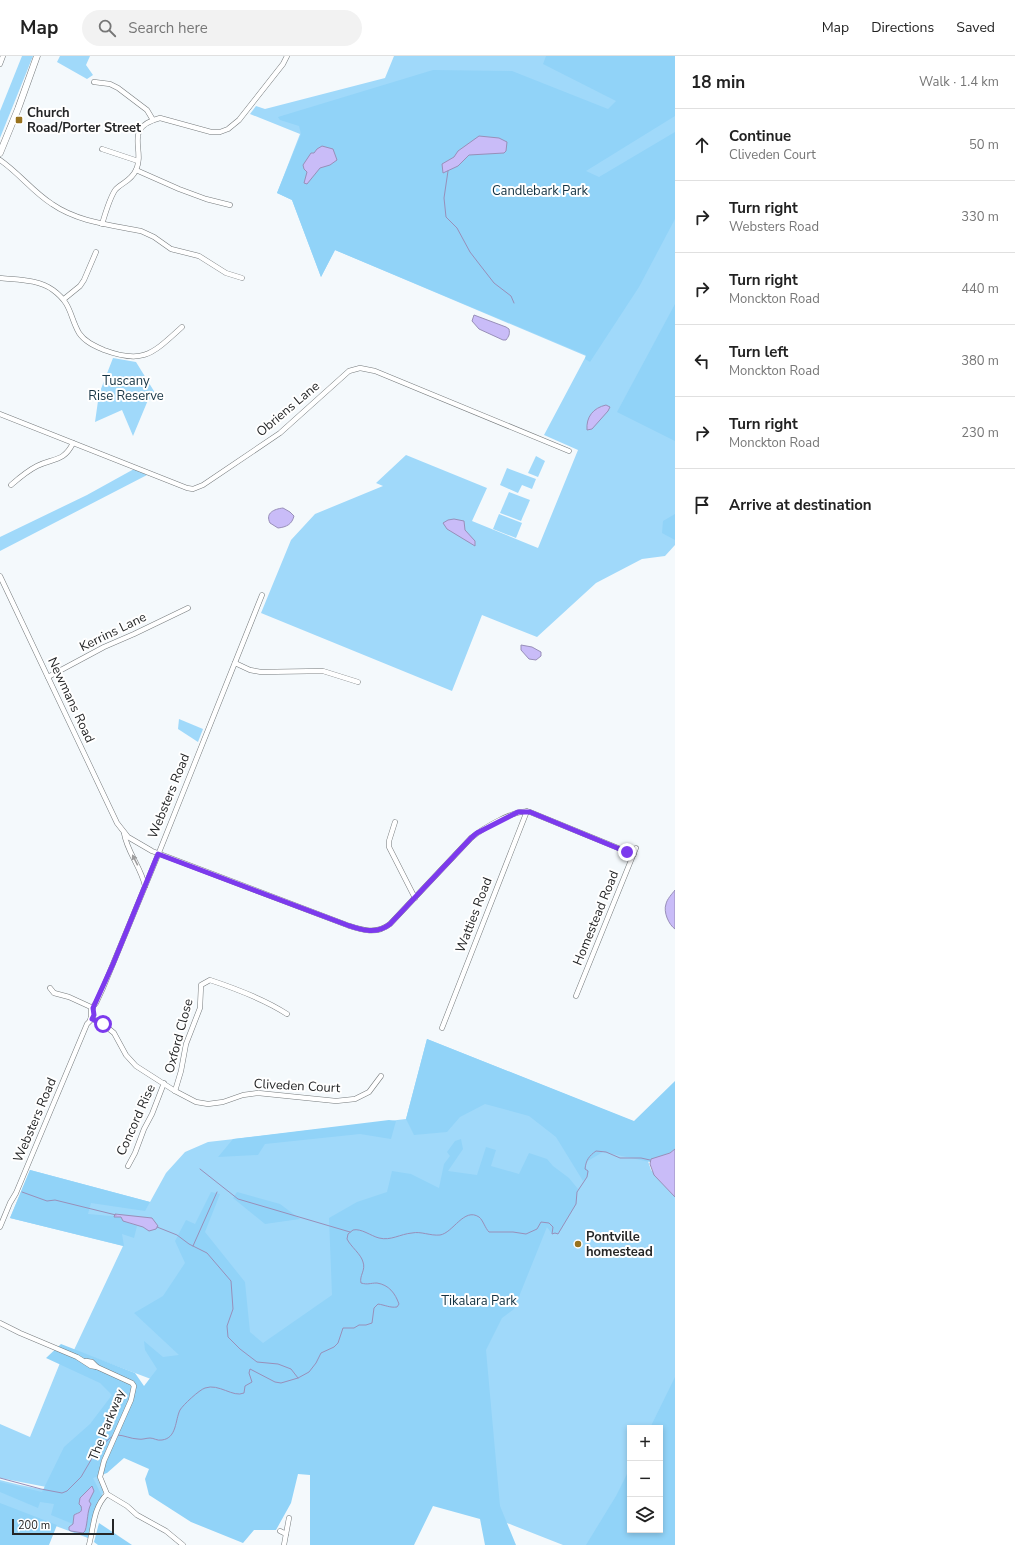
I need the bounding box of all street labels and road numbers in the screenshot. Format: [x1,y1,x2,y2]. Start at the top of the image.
street label: Obriens Lane [253,377,323,441]
street label: Kerrins Lane [76,608,150,656]
street label: Newmans Road [43,654,99,746]
street label: Websters Road [144,751,194,841]
street label: Homestead Road [569,868,623,968]
street label: Watties Road [451,875,497,955]
street label: Oxford Close [160,997,198,1075]
street label: Websters Road [9,1075,61,1165]
street label: Cliveden Court [253,1075,341,1097]
street label: Concord Rise [112,1081,160,1159]
street label: The Parkway [85,1386,130,1463]

